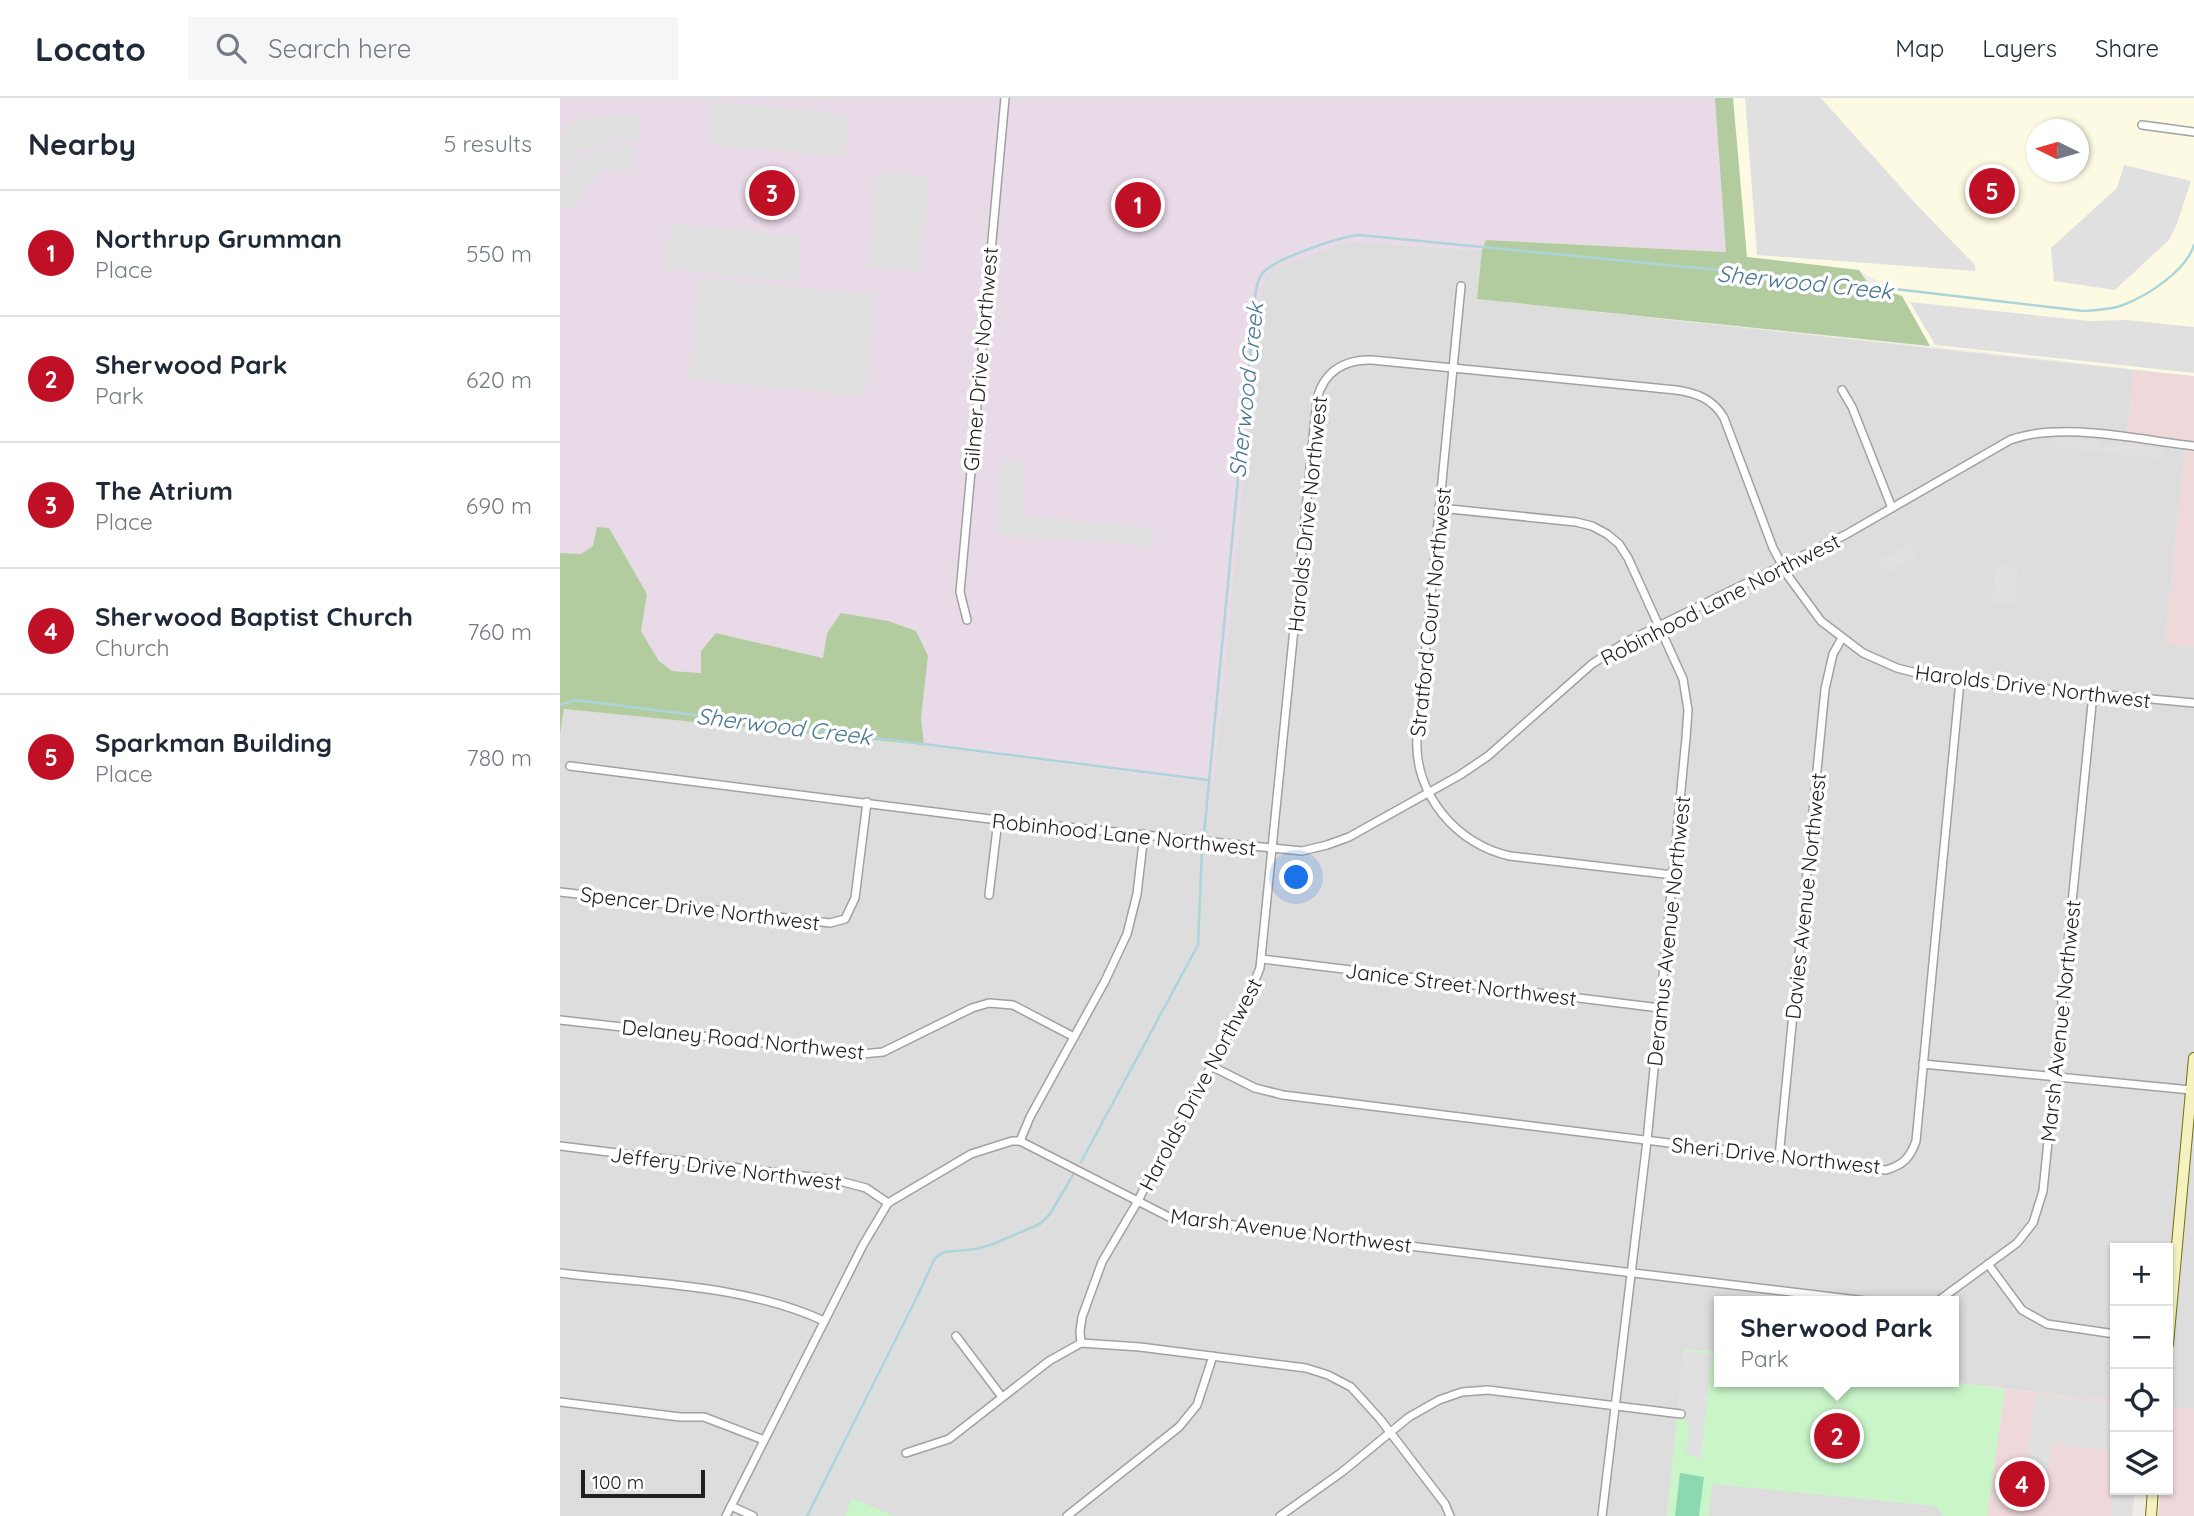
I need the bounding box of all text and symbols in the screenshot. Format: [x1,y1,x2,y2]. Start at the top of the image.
search box [188,17,678,80]
text: Locato [35,28,146,69]
icon: search [212,29,250,67]
text: Search here [268,32,411,65]
text: Map [1895,33,1944,63]
text: Layers [1982,33,2057,63]
text: Share [2095,33,2159,63]
north arrow [2026,119,2089,182]
text: Nearby [28,125,136,163]
text: 5 results [444,129,532,158]
pin: 5 [1969,165,2015,217]
pin: 3 [749,167,795,219]
pin: 1 [1115,179,1161,231]
text: Northrup Grumman [95,222,342,255]
text: 1 [47,239,55,268]
text: 550 m [466,239,532,268]
street label: Gilmer Drive Northwest [957,246,1003,472]
text: Place [95,255,153,284]
water label: Sherwood Creek [1716,258,1896,306]
water label: Sherwood Creek [1222,299,1270,479]
text: Sherwood Park [95,348,288,381]
text: 2 [44,365,58,394]
text: 620 m [466,365,532,394]
text: Park [95,381,144,410]
street label: Harolds Drive Northwest [1282,395,1332,633]
text: The Atrium [95,474,233,507]
street label: Stratford Court Northwest [1404,486,1456,738]
text: 3 [45,491,57,520]
text: 690 m [466,491,532,520]
text: Place [95,507,153,536]
street label: Robinhood Lane Northwest [1596,527,1844,671]
text: Sherwood Baptist Church [95,600,413,633]
text: 4 [44,617,58,646]
text: 760 m [468,617,532,646]
text: Church [95,633,170,662]
street label: Harolds Drive Northwest [1914,659,2152,713]
water label: Sherwood Creek [695,701,875,751]
text: Sparkman Building [95,726,332,759]
text: 5 [44,743,58,772]
text: 780 m [467,743,532,772]
text: Place [95,759,153,788]
street label: Davies Avenue Northwest [1779,771,1831,1021]
street label: Deramus Avenue Northwest [1641,795,1695,1067]
street label: Robinhood Lane Northwest [991,807,1257,861]
your location [1279,860,1313,894]
street label: Spencer Drive Northwest [579,880,821,936]
street label: Marsh Avenue Northwest [2034,899,2086,1143]
street label: Janice Street Northwest [1344,957,1578,1011]
street label: Harolds Drive Northwest [1133,973,1267,1195]
street label: Delaney Road Northwest [620,1013,866,1065]
street label: Sheri Drive Northwest [1670,1131,1882,1179]
street label: Jeffery Drive Northwest [609,1141,843,1195]
street label: Marsh Avenue Northwest [1169,1202,1413,1258]
map controls [2110,1243,2173,1495]
button: + [2110,1243,2173,1306]
popup [1714,1296,1959,1387]
button: − [2110,1306,2173,1369]
text: Sherwood Park [1740,1311,1933,1344]
text: Park [1740,1344,1789,1373]
button: locate [2110,1369,2173,1432]
pin: 2 [1814,1410,1860,1462]
button: layers [2110,1432,2173,1495]
pin: 4 [1999,1458,2045,1510]
scale bar [581,1467,705,1499]
text: 100 m [592,1470,644,1494]

